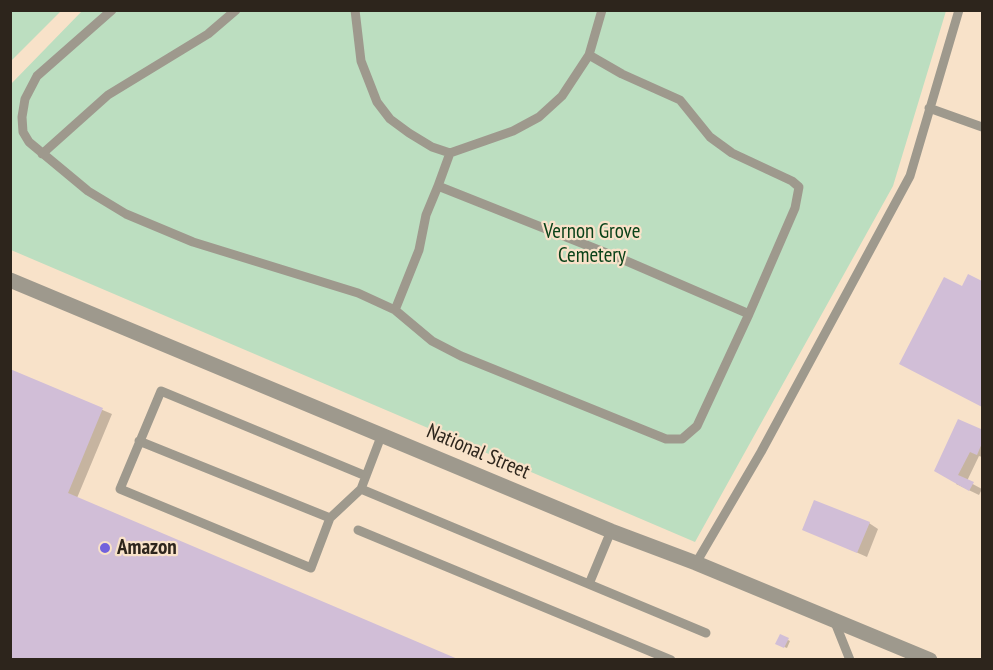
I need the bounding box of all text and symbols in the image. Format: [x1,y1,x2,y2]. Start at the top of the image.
park label: Vernon Grove Cemetery [544,219,640,269]
street label: National Street [423,419,533,485]
place label: Amazon [117,535,177,561]
marker: Amazon [98,541,112,555]

